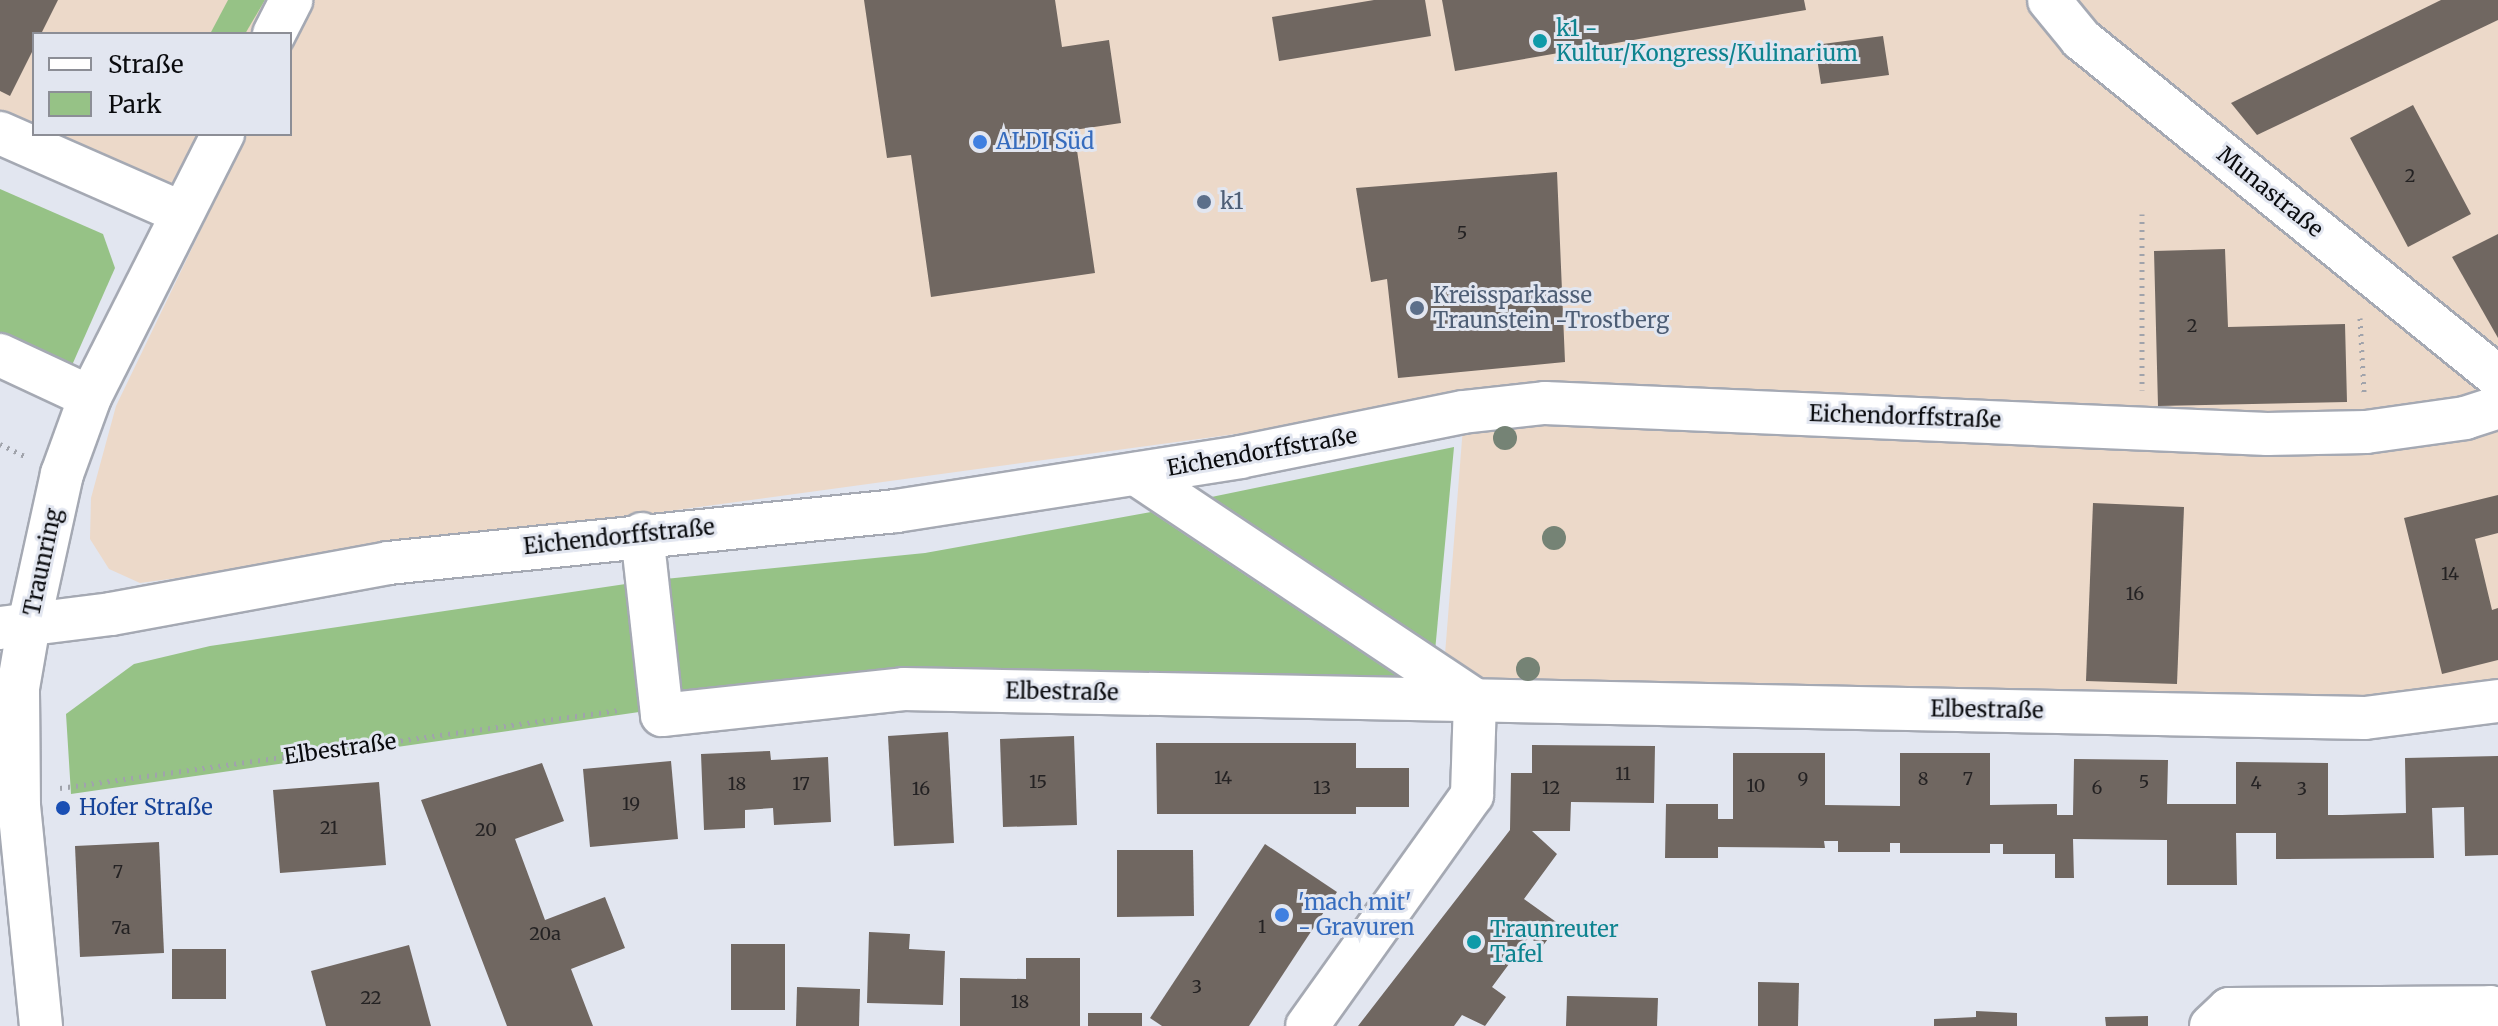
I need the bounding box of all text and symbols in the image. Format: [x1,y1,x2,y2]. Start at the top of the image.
place label: k1 - Kultur/Kongress/Kulinarium [1556,15,1858,66]
legend [32,32,292,136]
marker: k1 - Kultur/Kongress/Kulinarium [1531,32,1549,50]
text: Straße [108,49,183,80]
text: Park [108,89,161,120]
place label: ALDI Süd [996,129,1094,155]
marker: ALDI Süd [971,133,989,151]
street label: Munastraße [2212,141,2328,243]
house number: 2 [2405,165,2415,187]
place label: k1 [1220,189,1244,215]
marker: k1 [1195,193,1213,211]
house number: 5 [1457,222,1467,244]
place label: Kreissparkasse Traunstein -Trostberg [1433,282,1669,334]
marker: Kreissparkasse Traunstein -Trostberg [1408,299,1426,317]
house number: 2 [2187,315,2197,337]
street label: Eichendorffstraße [1808,400,2002,434]
street label: Eichendorffstraße [1165,422,1359,482]
street label: Traunring [19,506,67,618]
street label: Eichendorffstraße [522,514,716,560]
house number: 14 [2441,563,2459,585]
house number: 16 [2126,583,2144,605]
street label: Elbestraße [1005,678,1119,706]
street label: Elbestraße [1930,696,2044,724]
street label: Elbestraße [282,728,398,770]
house number: 11 [1615,763,1631,785]
house number: 14 [1214,767,1232,789]
house number: 9 [1798,768,1808,790]
house number: 8 [1918,768,1928,790]
house number: 7 [1963,768,1973,790]
house number: 15 [1029,771,1047,793]
house number: 5 [2139,771,2149,793]
house number: 4 [2250,772,2262,794]
house number: 18 [728,773,746,795]
house number: 17 [792,773,810,795]
house number: 10 [1747,775,1765,797]
house number: 13 [1313,777,1331,799]
house number: 12 [1542,777,1560,799]
house number: 6 [2092,777,2102,799]
house number: 16 [912,778,930,800]
house number: 3 [2297,778,2307,800]
house number: 19 [622,793,640,815]
place label: Hofer Straße [79,795,213,821]
marker: Hofer Straße [54,799,72,817]
house number: 21 [320,817,338,839]
house number: 20 [475,819,497,841]
house number: 7 [113,861,123,883]
place label: 'mach mit' - Gravuren [1298,889,1415,940]
marker: 'mach mit' - Gravuren [1273,906,1291,924]
house number: 1 [1258,916,1266,938]
place label: Traunreuter Tafel [1490,916,1619,968]
house number: 7a [111,917,131,939]
house number: 20a [529,923,561,945]
marker: Traunreuter Tafel [1465,933,1483,951]
house number: 3 [1192,976,1202,998]
house number: 22 [360,987,382,1009]
house number: 18 [1011,991,1029,1013]

